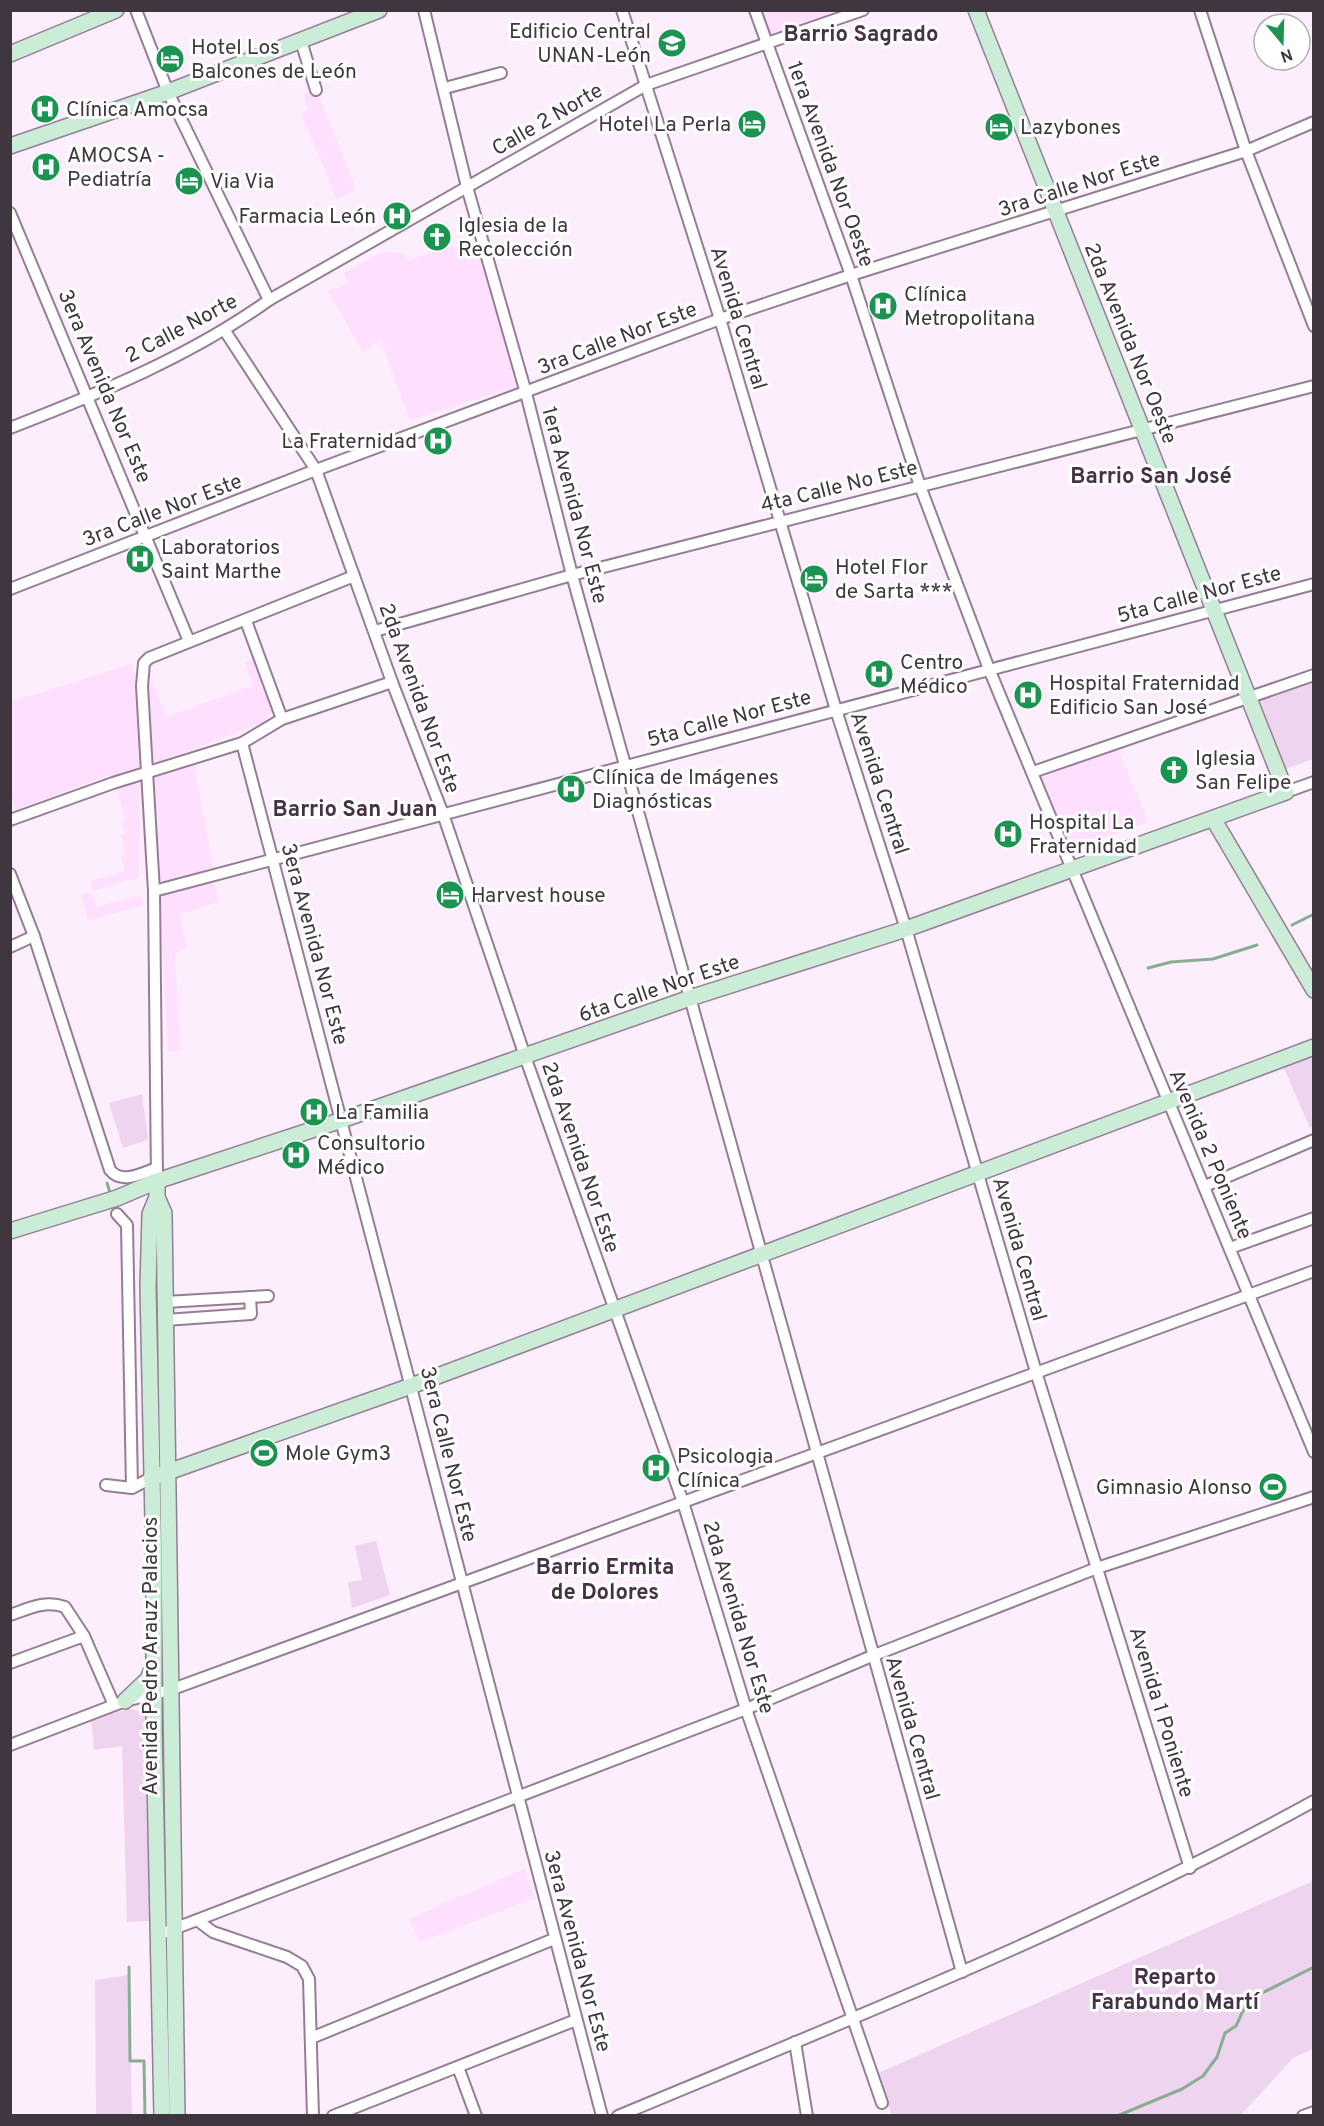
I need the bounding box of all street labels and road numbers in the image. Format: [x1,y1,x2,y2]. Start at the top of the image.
street label: 1era Avenida Nor Oeste [780,58,879,271]
street label: Calle 2 Norte [487,78,608,163]
street label: 3ra Calle Nor Este [995,147,1164,224]
street label: 2da Avenida Nor Oeste [1077,239,1182,448]
street label: Avenida Central [703,244,772,393]
street label: 3era Avenida Nor Este [51,286,157,488]
street label: 2 Calle Norte [121,288,243,370]
street label: 3ra Calle Nor Este [534,297,701,382]
street label: 1era Avenida Nor Este [534,404,613,607]
street label: 4ta Calle No Este [758,455,921,520]
street label: 3ra Calle Nor Este [79,469,246,554]
street label: 5ta Calle Nor Este [1114,561,1285,630]
street label: 2da Avenida Nor Este [372,600,466,797]
street label: 5ta Calle Nor Este [644,685,815,754]
street label: Avenida Central [843,709,914,858]
street label: 3era Avenida Nor Este [274,840,354,1048]
street label: 6ta Calle Nor Este [575,949,744,1030]
street label: 2da Avenida Nor Este [534,1058,625,1257]
street label: Avenida 2 Poniente [1162,1065,1258,1244]
street label: Avenida Central [985,1174,1052,1324]
street label: 3era Calle Nor Este [413,1364,482,1545]
street label: Avenida Pedro Arauz Palacios [138,1517,165,1795]
street label: 2da Avenida Nor Este [695,1518,780,1717]
street label: Avenida 1 Poniente [1122,1624,1199,1801]
street label: Avenida Central [878,1653,945,1803]
street label: 3era Avenida Nor Este [537,1847,617,2055]

